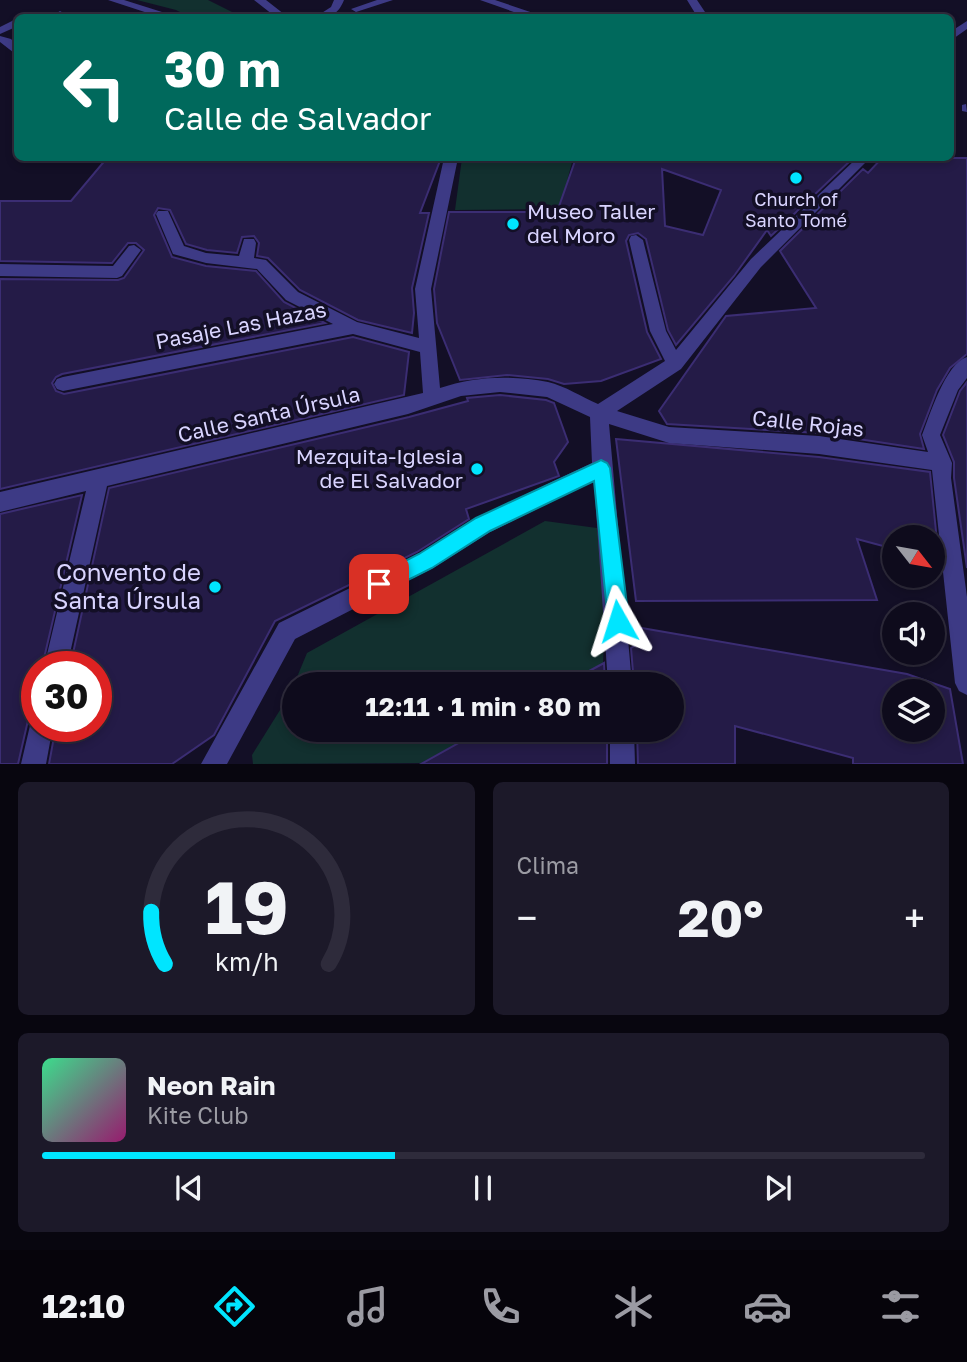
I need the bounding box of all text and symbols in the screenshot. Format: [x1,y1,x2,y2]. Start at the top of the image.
text: 30 m [164,39,281,98]
icon: left [49,42,140,133]
text: Calle de Salvador [164,99,431,137]
marker: Church of Santo Tomé [788,170,804,186]
place label: Church of Santo Tomé [745,188,847,231]
place label: Museo Taller del Moro [527,198,656,248]
marker: Museo Taller del Moro [505,216,521,232]
street label: Pasaje Las Hazas [153,296,328,354]
street label: Calle Santa Úrsula [175,380,362,448]
street label: Calle Rojas [751,404,865,442]
place label: Mezquita-Iglesia de El Salvador [296,443,463,493]
marker: Mezquita-Iglesia de El Salvador [469,461,485,477]
north arrow [882,525,945,588]
map controls [882,525,945,742]
pin [349,554,409,614]
place label: Convento de Santa Úrsula [53,557,201,614]
icon: arrive [360,565,398,603]
marker: Convento de Santa Úrsula [207,579,223,595]
position arrow [581,584,655,658]
button: sound [882,602,945,665]
speed limit sign: 30 [21,651,112,742]
button: layers [882,679,945,742]
text: 12:11 · 1 min · 80 m [365,691,601,722]
text: Clima [517,851,579,879]
text: 19 [204,864,288,951]
text: 20° [678,886,764,948]
text: − [517,895,537,940]
text: + [904,895,925,940]
text: km/h [214,946,278,977]
text: Neon Rain [147,1070,276,1101]
text: Kite Club [147,1101,248,1129]
icon: previous [170,1169,208,1207]
icon: pause [464,1169,502,1207]
icon: next [759,1169,797,1207]
icon: directions [210,1282,259,1331]
icon: music [343,1282,392,1331]
icon: phone [476,1282,525,1331]
icon: climate [609,1282,658,1331]
icon: car [743,1282,792,1331]
icon: filters [876,1282,925,1331]
text: 12:10 [42,1287,126,1325]

